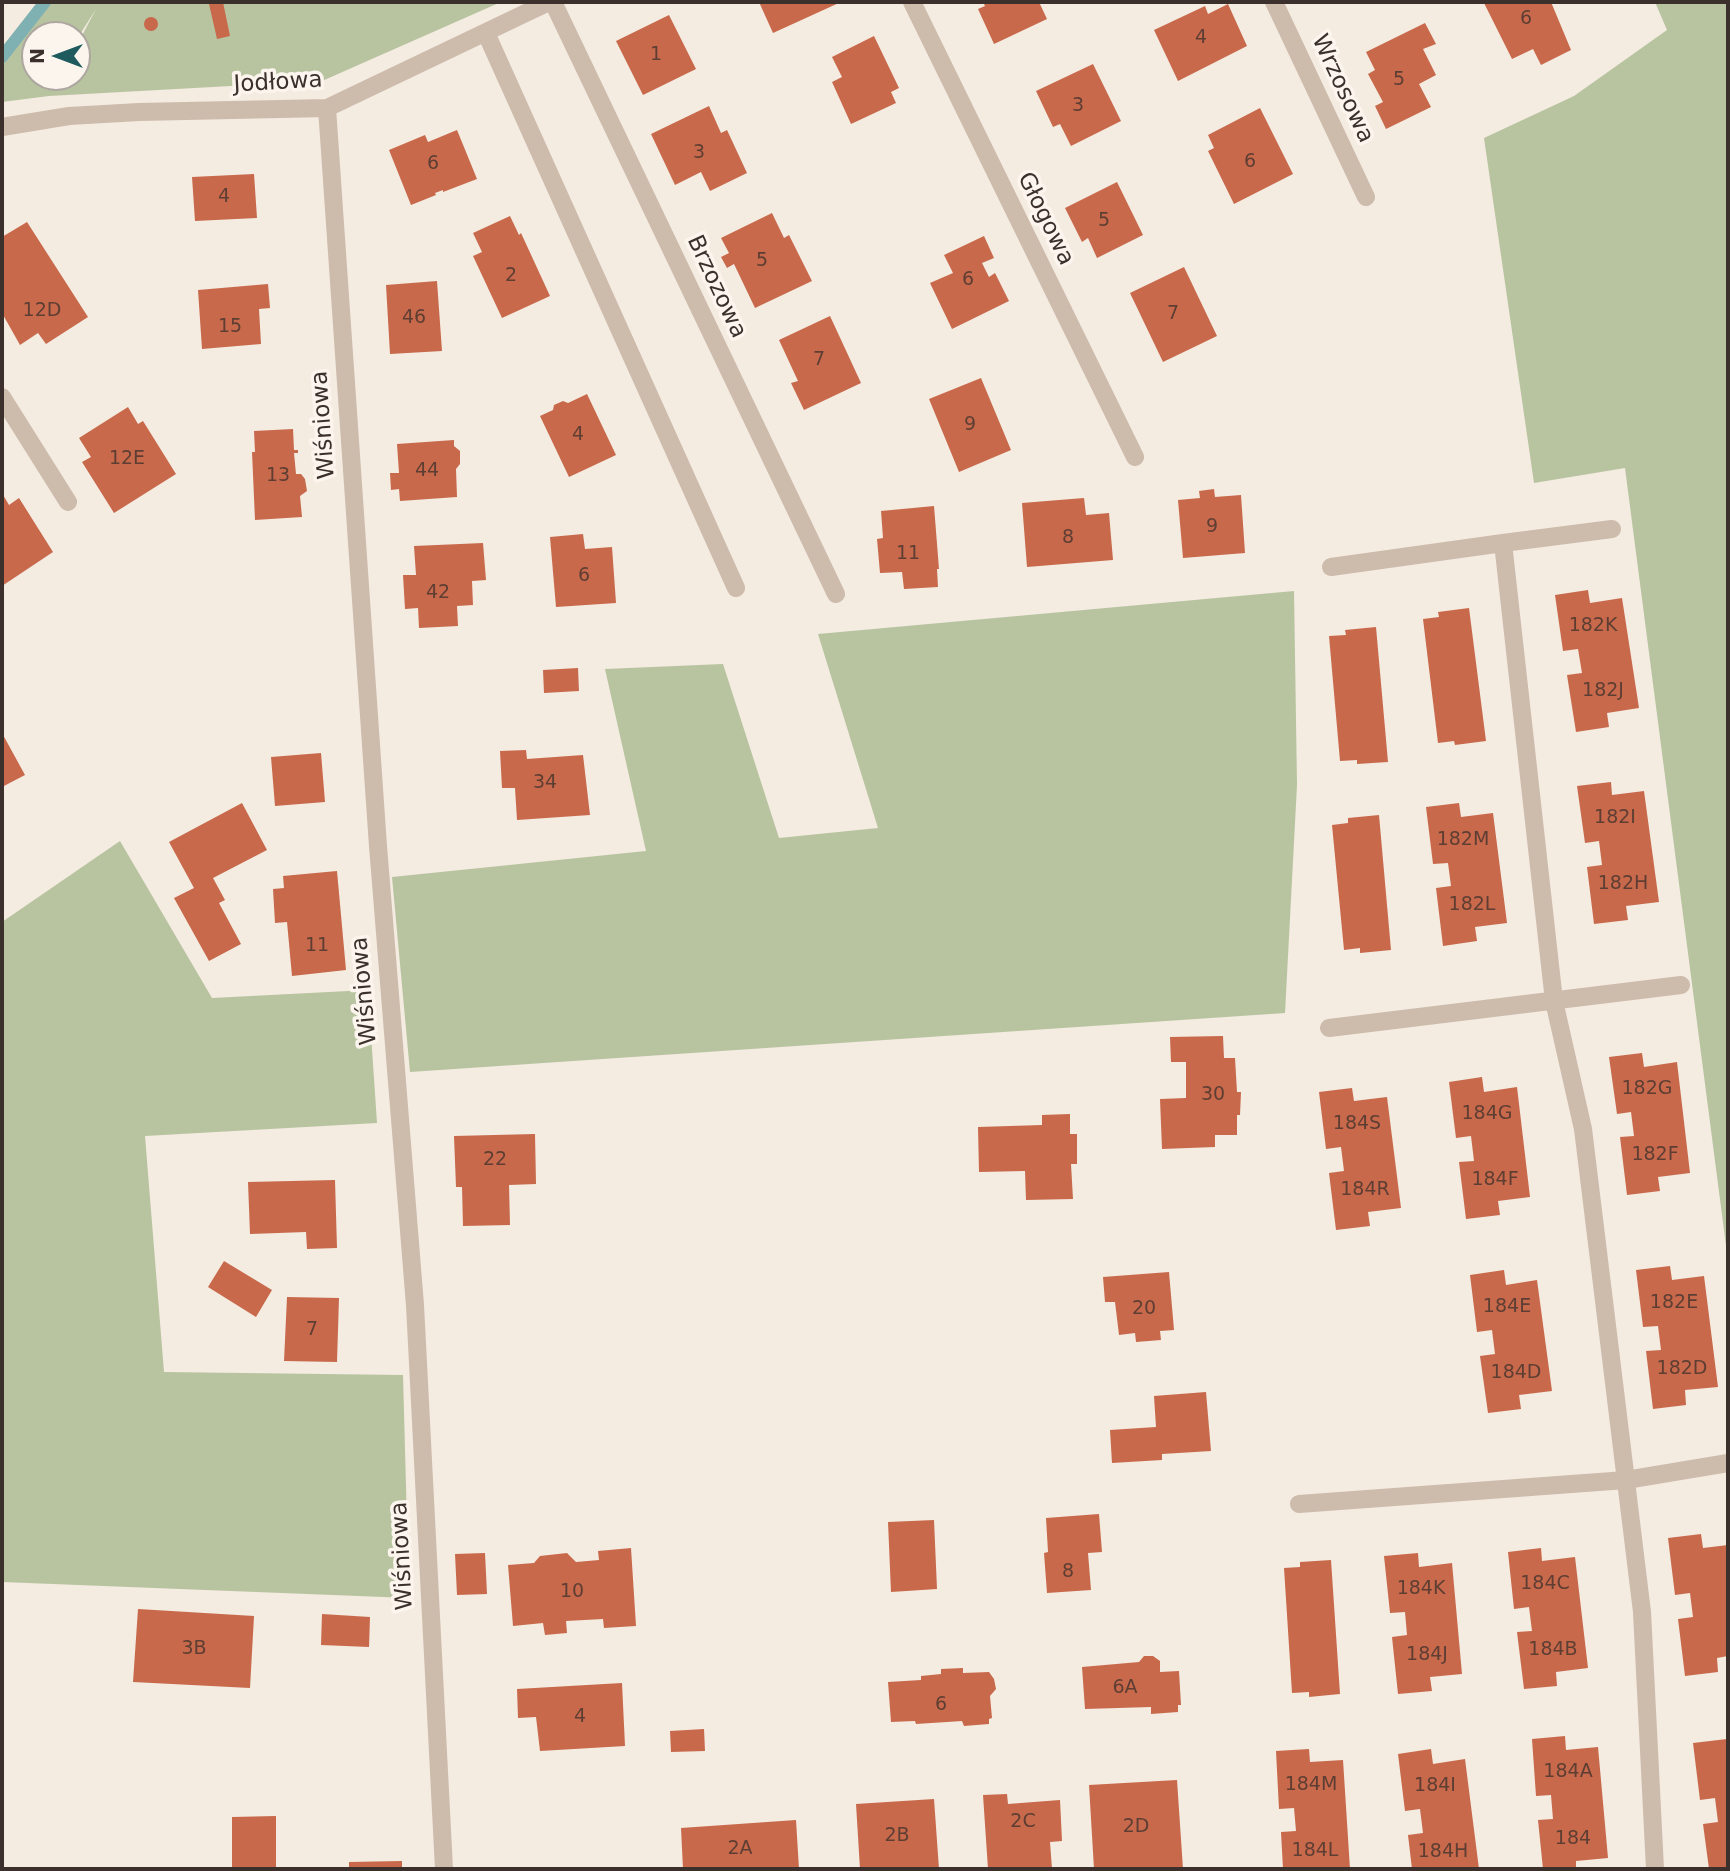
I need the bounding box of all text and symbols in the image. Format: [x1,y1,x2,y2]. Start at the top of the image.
house number: 6 [1520,8,1532,30]
north arrow [21,21,91,91]
house number: 4 [1195,27,1207,49]
street label: Wrzosowa [1305,30,1379,148]
house number: 1 [650,44,662,66]
text: N [26,48,48,64]
street label: Jodłowa [233,67,323,99]
house number: 5 [1393,69,1405,91]
house number: 3 [1072,95,1084,117]
house number: 3 [693,142,705,164]
house number: 6 [1244,151,1256,173]
house number: 6 [427,153,439,175]
street label: Głogowa [1011,168,1079,270]
house number: 4 [218,186,230,208]
house number: 5 [1098,210,1110,232]
street label: Brzozowa [680,231,752,343]
house number: 5 [756,250,768,272]
house number: 2 [505,265,517,287]
house number: 6 [962,269,974,291]
house number: 12D [23,300,61,322]
house number: 7 [1167,303,1179,325]
house number: 46 [402,307,426,329]
house number: 15 [218,316,242,338]
house number: 7 [813,349,825,371]
street label: Wiśniowa [306,370,342,480]
house number: 9 [964,414,976,436]
house number: 4 [572,424,584,446]
house number: 12E [109,448,145,470]
house number: 44 [415,460,439,482]
house number: 13 [266,465,290,487]
house number: 9 [1206,516,1218,538]
house number: 8 [1062,527,1074,549]
house number: 11 [896,543,920,565]
house number: 6 [578,565,590,587]
house number: 42 [426,582,450,604]
house number: 182K [1569,615,1617,637]
house number: 182J [1582,680,1624,702]
house number: 34 [533,772,557,794]
house number: 182I [1594,807,1636,829]
house number: 182M [1437,829,1489,851]
house number: 182H [1598,873,1648,895]
house number: 182L [1449,894,1495,916]
house number: 11 [305,935,329,957]
street label: Wiśniowa [347,936,383,1046]
house number: 182G [1622,1078,1672,1100]
house number: 30 [1201,1084,1225,1106]
house number: 184G [1462,1103,1512,1125]
house number: 184S [1333,1113,1381,1135]
house number: 182F [1631,1144,1679,1166]
house number: 22 [483,1149,507,1171]
house number: 184F [1471,1169,1519,1191]
house number: 184R [1340,1179,1390,1201]
house number: 182E [1650,1292,1698,1314]
house number: 184E [1483,1296,1531,1318]
house number: 20 [1132,1298,1156,1320]
house number: 7 [306,1319,318,1341]
house number: 182D [1657,1358,1707,1380]
house number: 184D [1491,1362,1541,1384]
street label: Wiśniowa [386,1501,420,1611]
house number: 8 [1062,1561,1074,1583]
house number: 184C [1520,1573,1570,1595]
house number: 184K [1397,1578,1445,1600]
house number: 10 [560,1581,584,1603]
house number: 3B [181,1638,207,1660]
house number: 184B [1528,1639,1578,1661]
house number: 184J [1406,1644,1448,1666]
house number: 6A [1112,1677,1138,1699]
house number: 6 [935,1694,947,1716]
house number: 4 [574,1706,586,1728]
house number: 184A [1543,1761,1593,1783]
house number: 184M [1285,1774,1337,1796]
house number: 184I [1414,1775,1456,1797]
house number: 2C [1010,1811,1036,1833]
house number: 2D [1123,1816,1149,1838]
house number: 2B [884,1825,910,1847]
house number: 184 [1555,1828,1591,1850]
house number: 2A [727,1838,753,1860]
house number: 184L [1292,1840,1338,1862]
house number: 184H [1418,1841,1468,1863]

